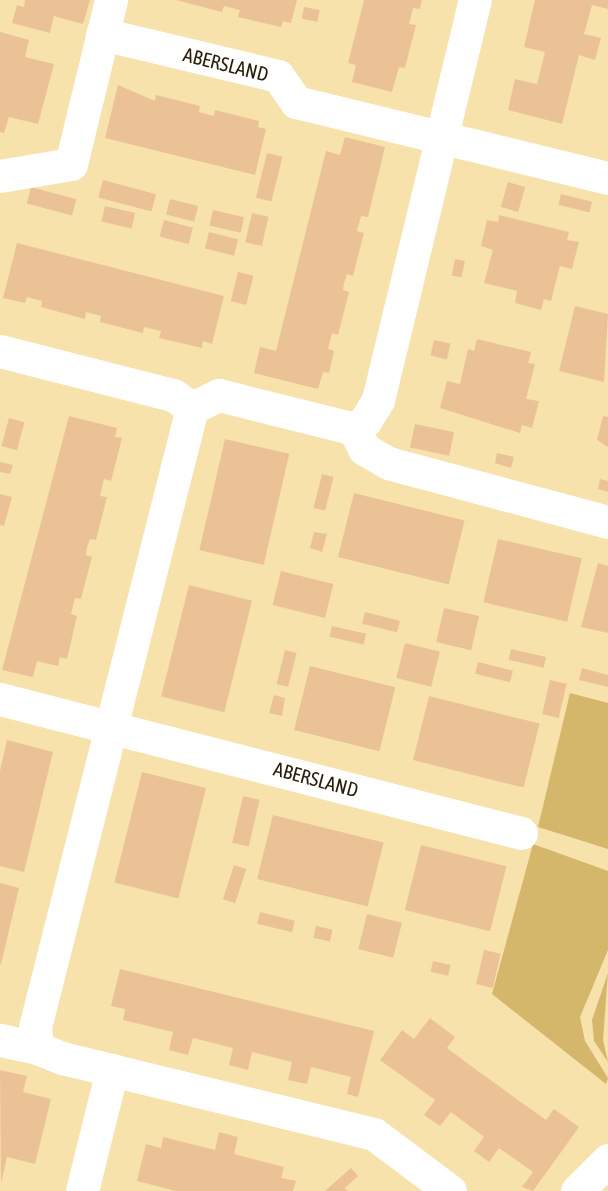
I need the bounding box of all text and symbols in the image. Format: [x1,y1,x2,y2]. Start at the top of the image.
street label: ABERSLAND [181,42,271,86]
street label: ABERSLAND [271,756,361,802]

